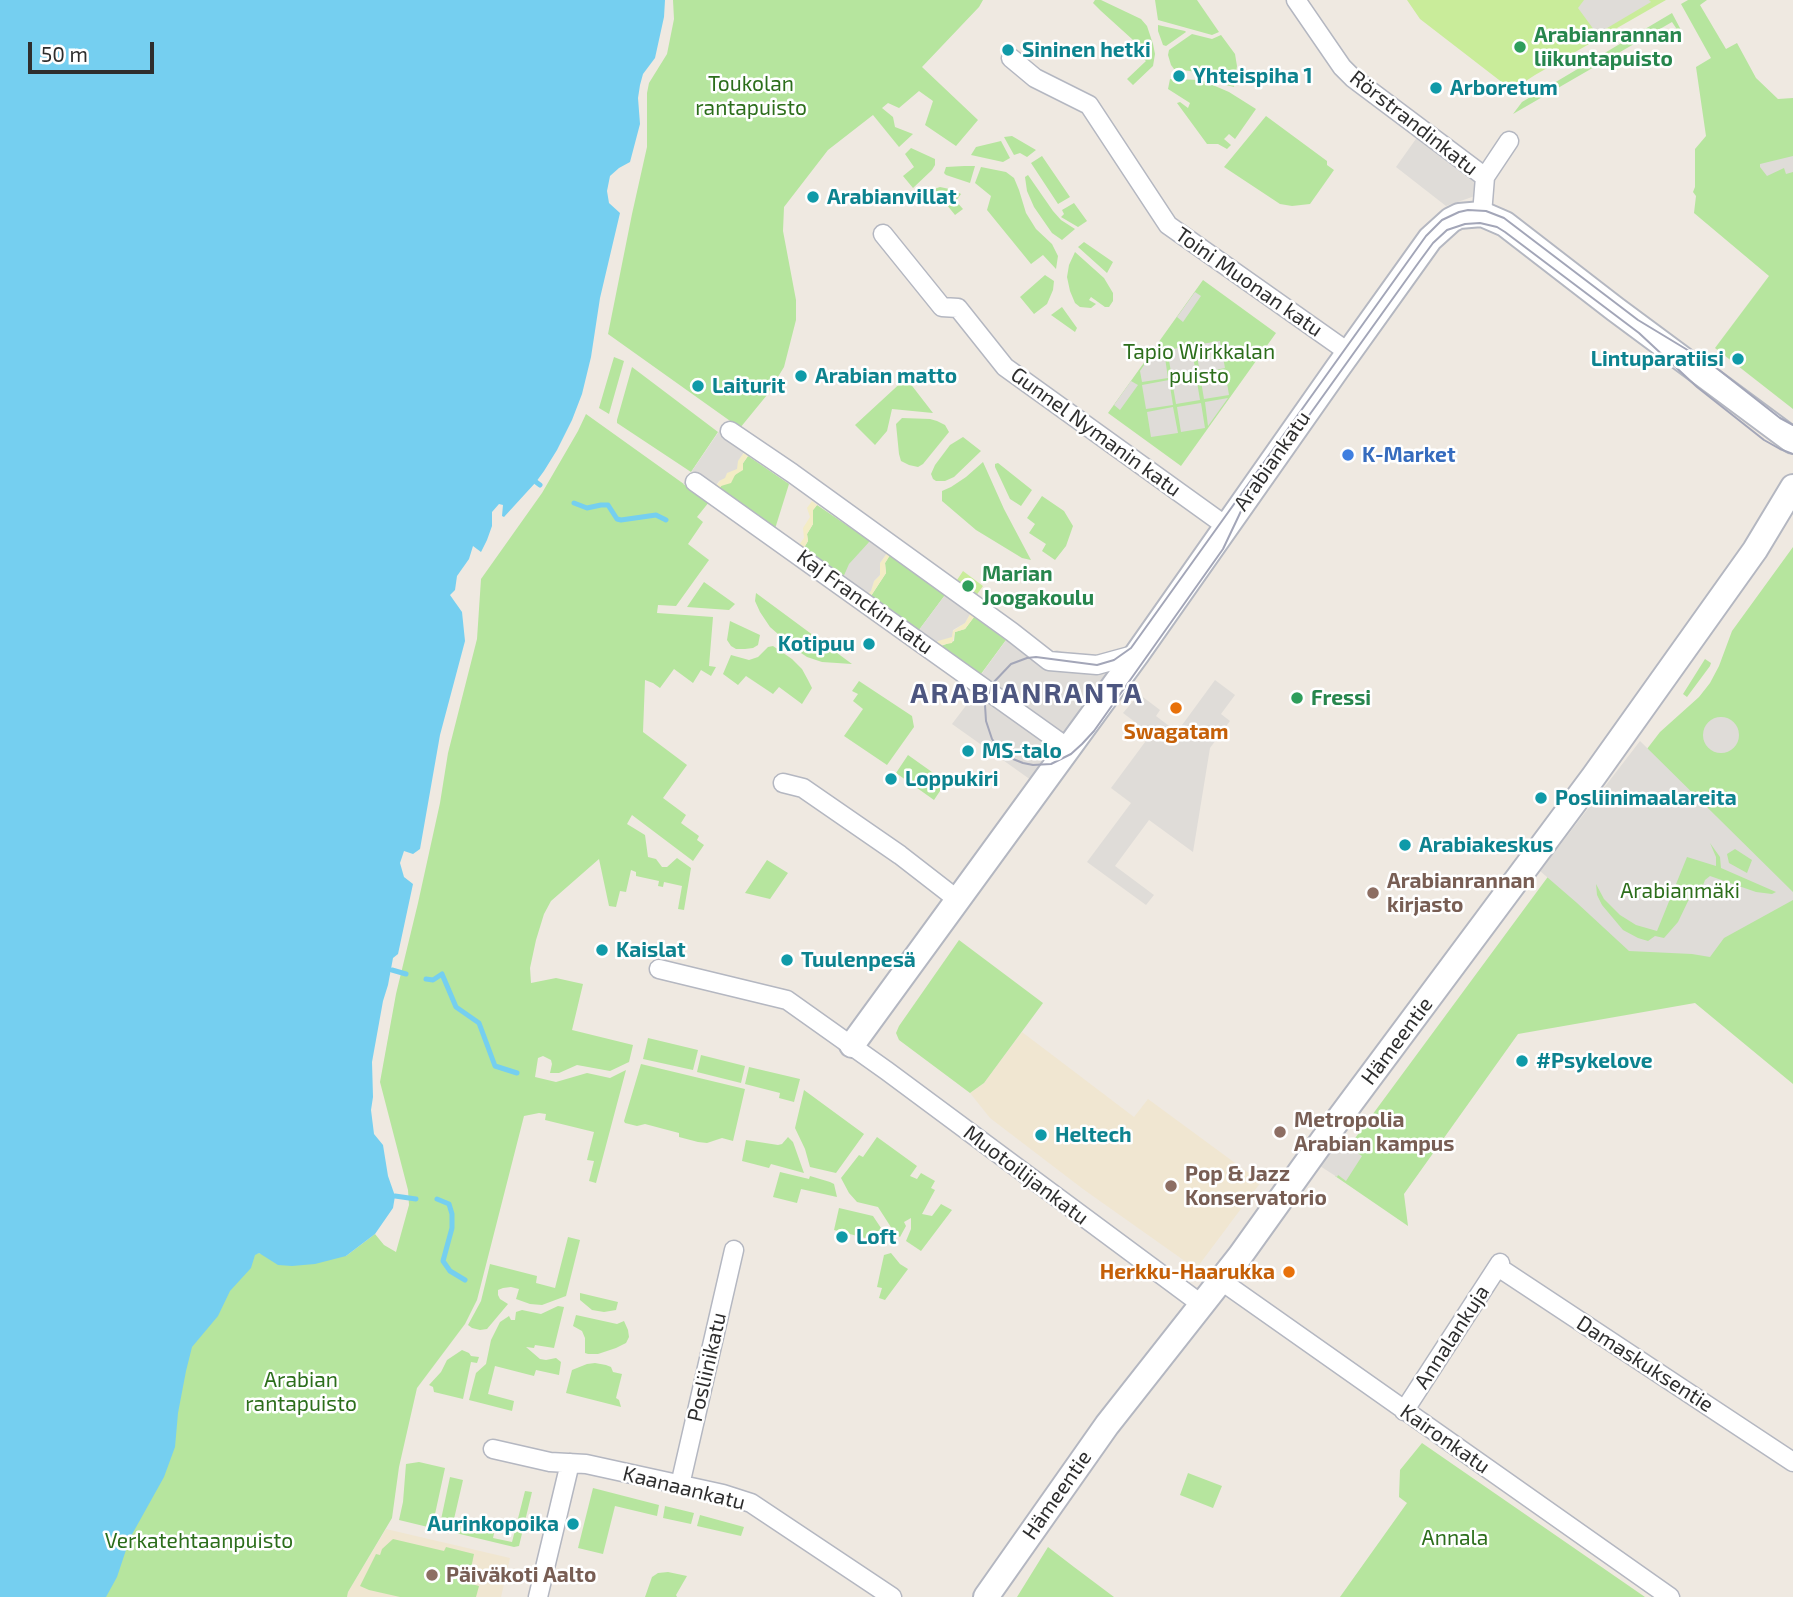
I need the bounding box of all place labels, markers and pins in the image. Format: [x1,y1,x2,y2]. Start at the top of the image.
place label: Arabianrannan liikuntapuisto [1534,22,1682,72]
place label: Sininen hetki [1022,37,1151,63]
marker: Arabianrannan liikuntapuisto [1512,39,1528,55]
marker: Sininen hetki [1000,42,1016,58]
place label: Yhteispiha 1 [1193,63,1312,89]
marker: Yhteispiha 1 [1171,68,1187,84]
place label: Arboretum [1450,75,1558,101]
marker: Arboretum [1428,80,1444,96]
place label: Arabianvillat [827,184,956,210]
marker: Arabianvillat [805,189,821,205]
place label: Lintuparatiisi [1591,346,1724,372]
marker: Lintuparatiisi [1730,351,1746,367]
place label: Arabian matto [815,363,957,389]
marker: Arabian matto [793,368,809,384]
place label: Laiturit [712,373,785,399]
marker: Laiturit [690,378,706,394]
place label: K-Market [1362,442,1456,468]
marker: K-Market [1340,447,1356,463]
place label: Marian Joogakoulu [982,561,1094,611]
marker: Marian Joogakoulu [960,578,976,594]
place label: Kotipuu [778,631,855,657]
marker: Kotipuu [861,636,877,652]
place label: Fressi [1311,685,1371,711]
marker: Fressi [1289,690,1305,706]
marker: Swagatam [1168,700,1184,716]
place label: Swagatam [1123,719,1229,745]
place label: MS-talo [982,738,1062,764]
marker: MS-talo [960,743,976,759]
place label: Loppukiri [905,766,999,792]
marker: Loppukiri [883,771,899,787]
place label: Posliinimaalareita [1555,785,1737,811]
marker: Posliinimaalareita [1533,790,1549,806]
place label: Arabiakeskus [1419,832,1554,858]
marker: Arabiakeskus [1397,837,1413,853]
place label: Arabianrannan kirjasto [1387,868,1535,918]
marker: Arabianrannan kirjasto [1365,885,1381,901]
place label: Kaislat [616,937,686,963]
marker: Kaislat [594,942,610,958]
place label: Tuulenpesä [801,947,916,973]
marker: Tuulenpesä [779,952,795,968]
place label: #Psykelove [1536,1048,1653,1074]
marker: #Psykelove [1514,1053,1530,1069]
place label: Metropolia Arabian kampus [1294,1107,1454,1157]
place label: Heltech [1055,1122,1132,1148]
marker: Metropolia Arabian kampus [1272,1124,1288,1140]
marker: Heltech [1033,1127,1049,1143]
place label: Pop & Jazz Konservatorio [1185,1161,1327,1211]
marker: Pop & Jazz Konservatorio [1163,1178,1179,1194]
place label: Loft [856,1224,897,1250]
marker: Loft [834,1229,850,1245]
place label: Herkku-Haarukka [1100,1259,1275,1285]
marker: Herkku-Haarukka [1281,1264,1297,1280]
place label: Aurinkopoika [427,1511,559,1537]
marker: Aurinkopoika [565,1516,581,1532]
place label: Päiväkoti Aalto [446,1562,596,1588]
marker: Päiväkoti Aalto [424,1567,440,1583]

